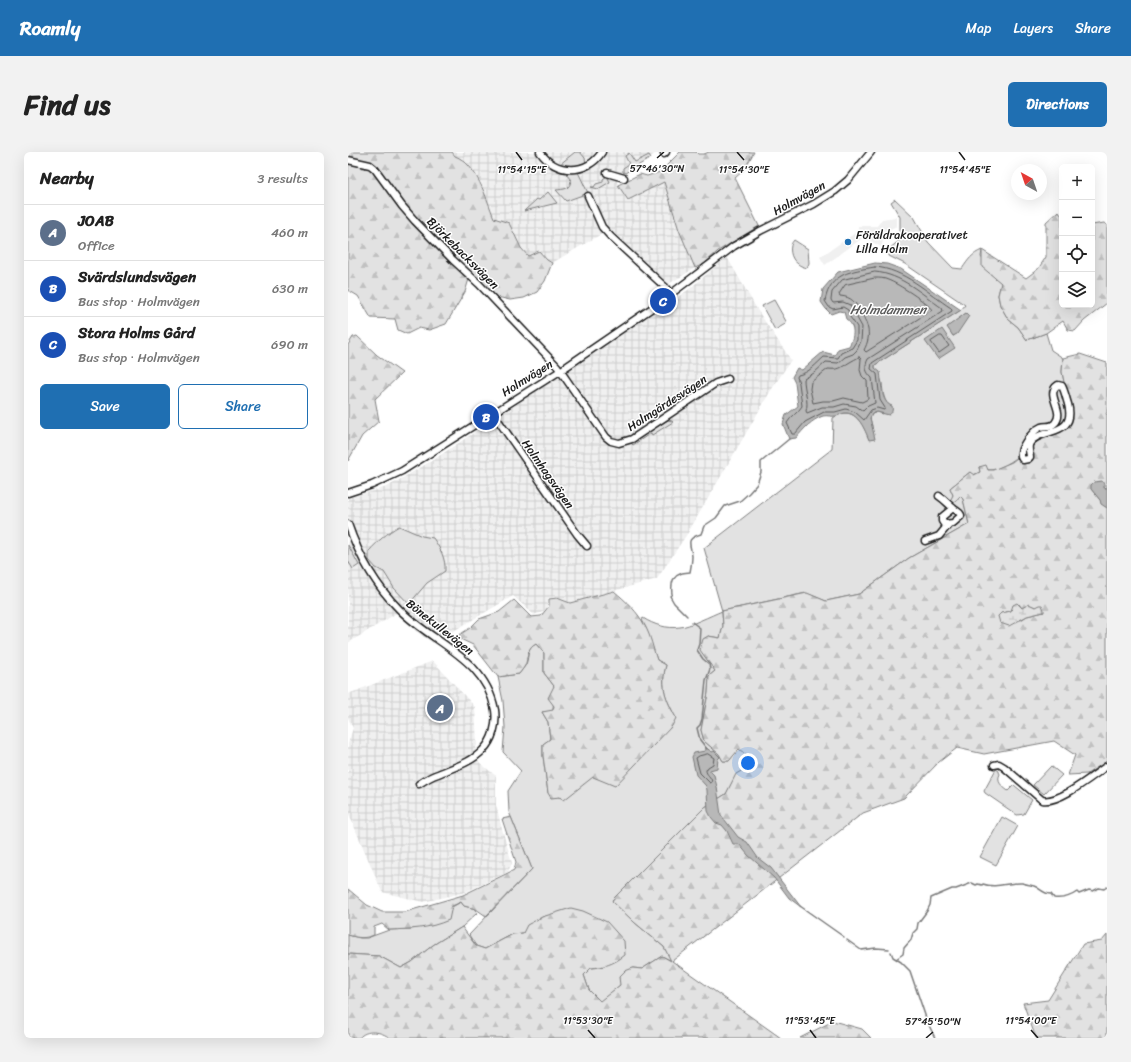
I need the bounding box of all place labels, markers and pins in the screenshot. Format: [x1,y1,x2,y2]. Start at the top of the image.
place label: Föräldrakooperativet Lilla Holm [856,224,968,260]
marker: Föräldrakooperativet Lilla Holm [843,237,853,247]
pin: C [650,286,676,316]
pin: B [473,402,499,432]
pin: A [427,693,453,723]

